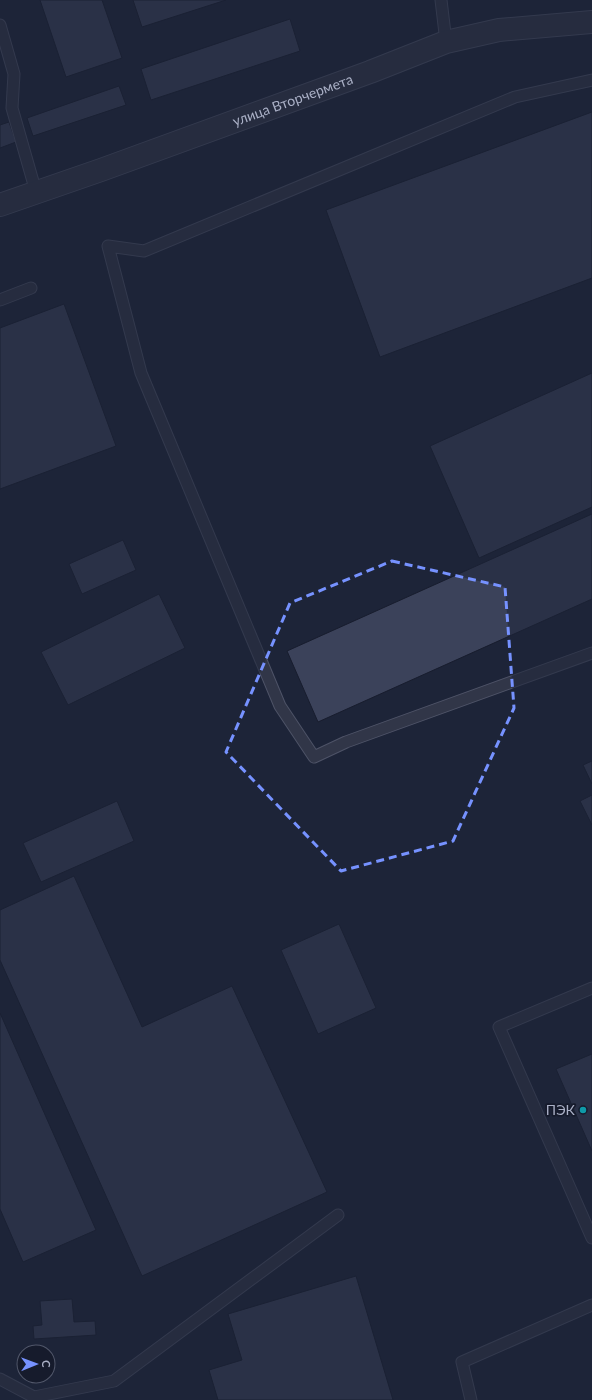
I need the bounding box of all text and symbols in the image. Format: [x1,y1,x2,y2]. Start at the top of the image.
street label: улица Вторчермета [230,70,355,129]
place label: ПЭК [546,1101,576,1118]
marker: ПЭК [578,1105,588,1115]
north arrow [16,1344,56,1384]
text: С [40,1360,53,1368]

